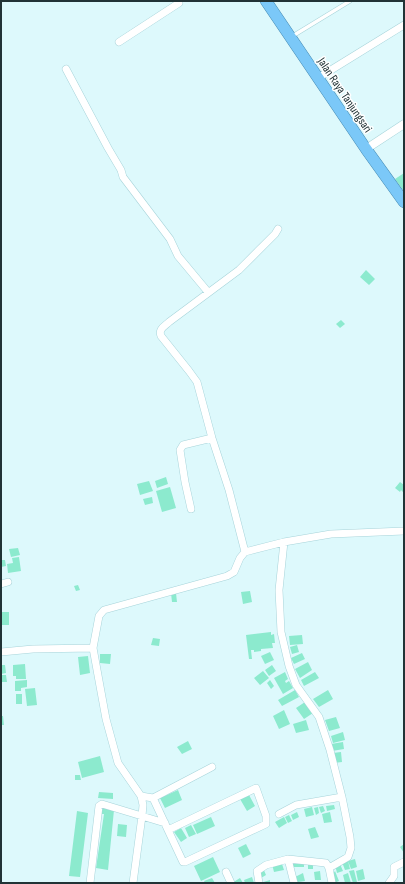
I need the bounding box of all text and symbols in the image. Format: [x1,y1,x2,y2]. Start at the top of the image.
street label: Jalan Raya Tanjungsari [313,54,375,136]

